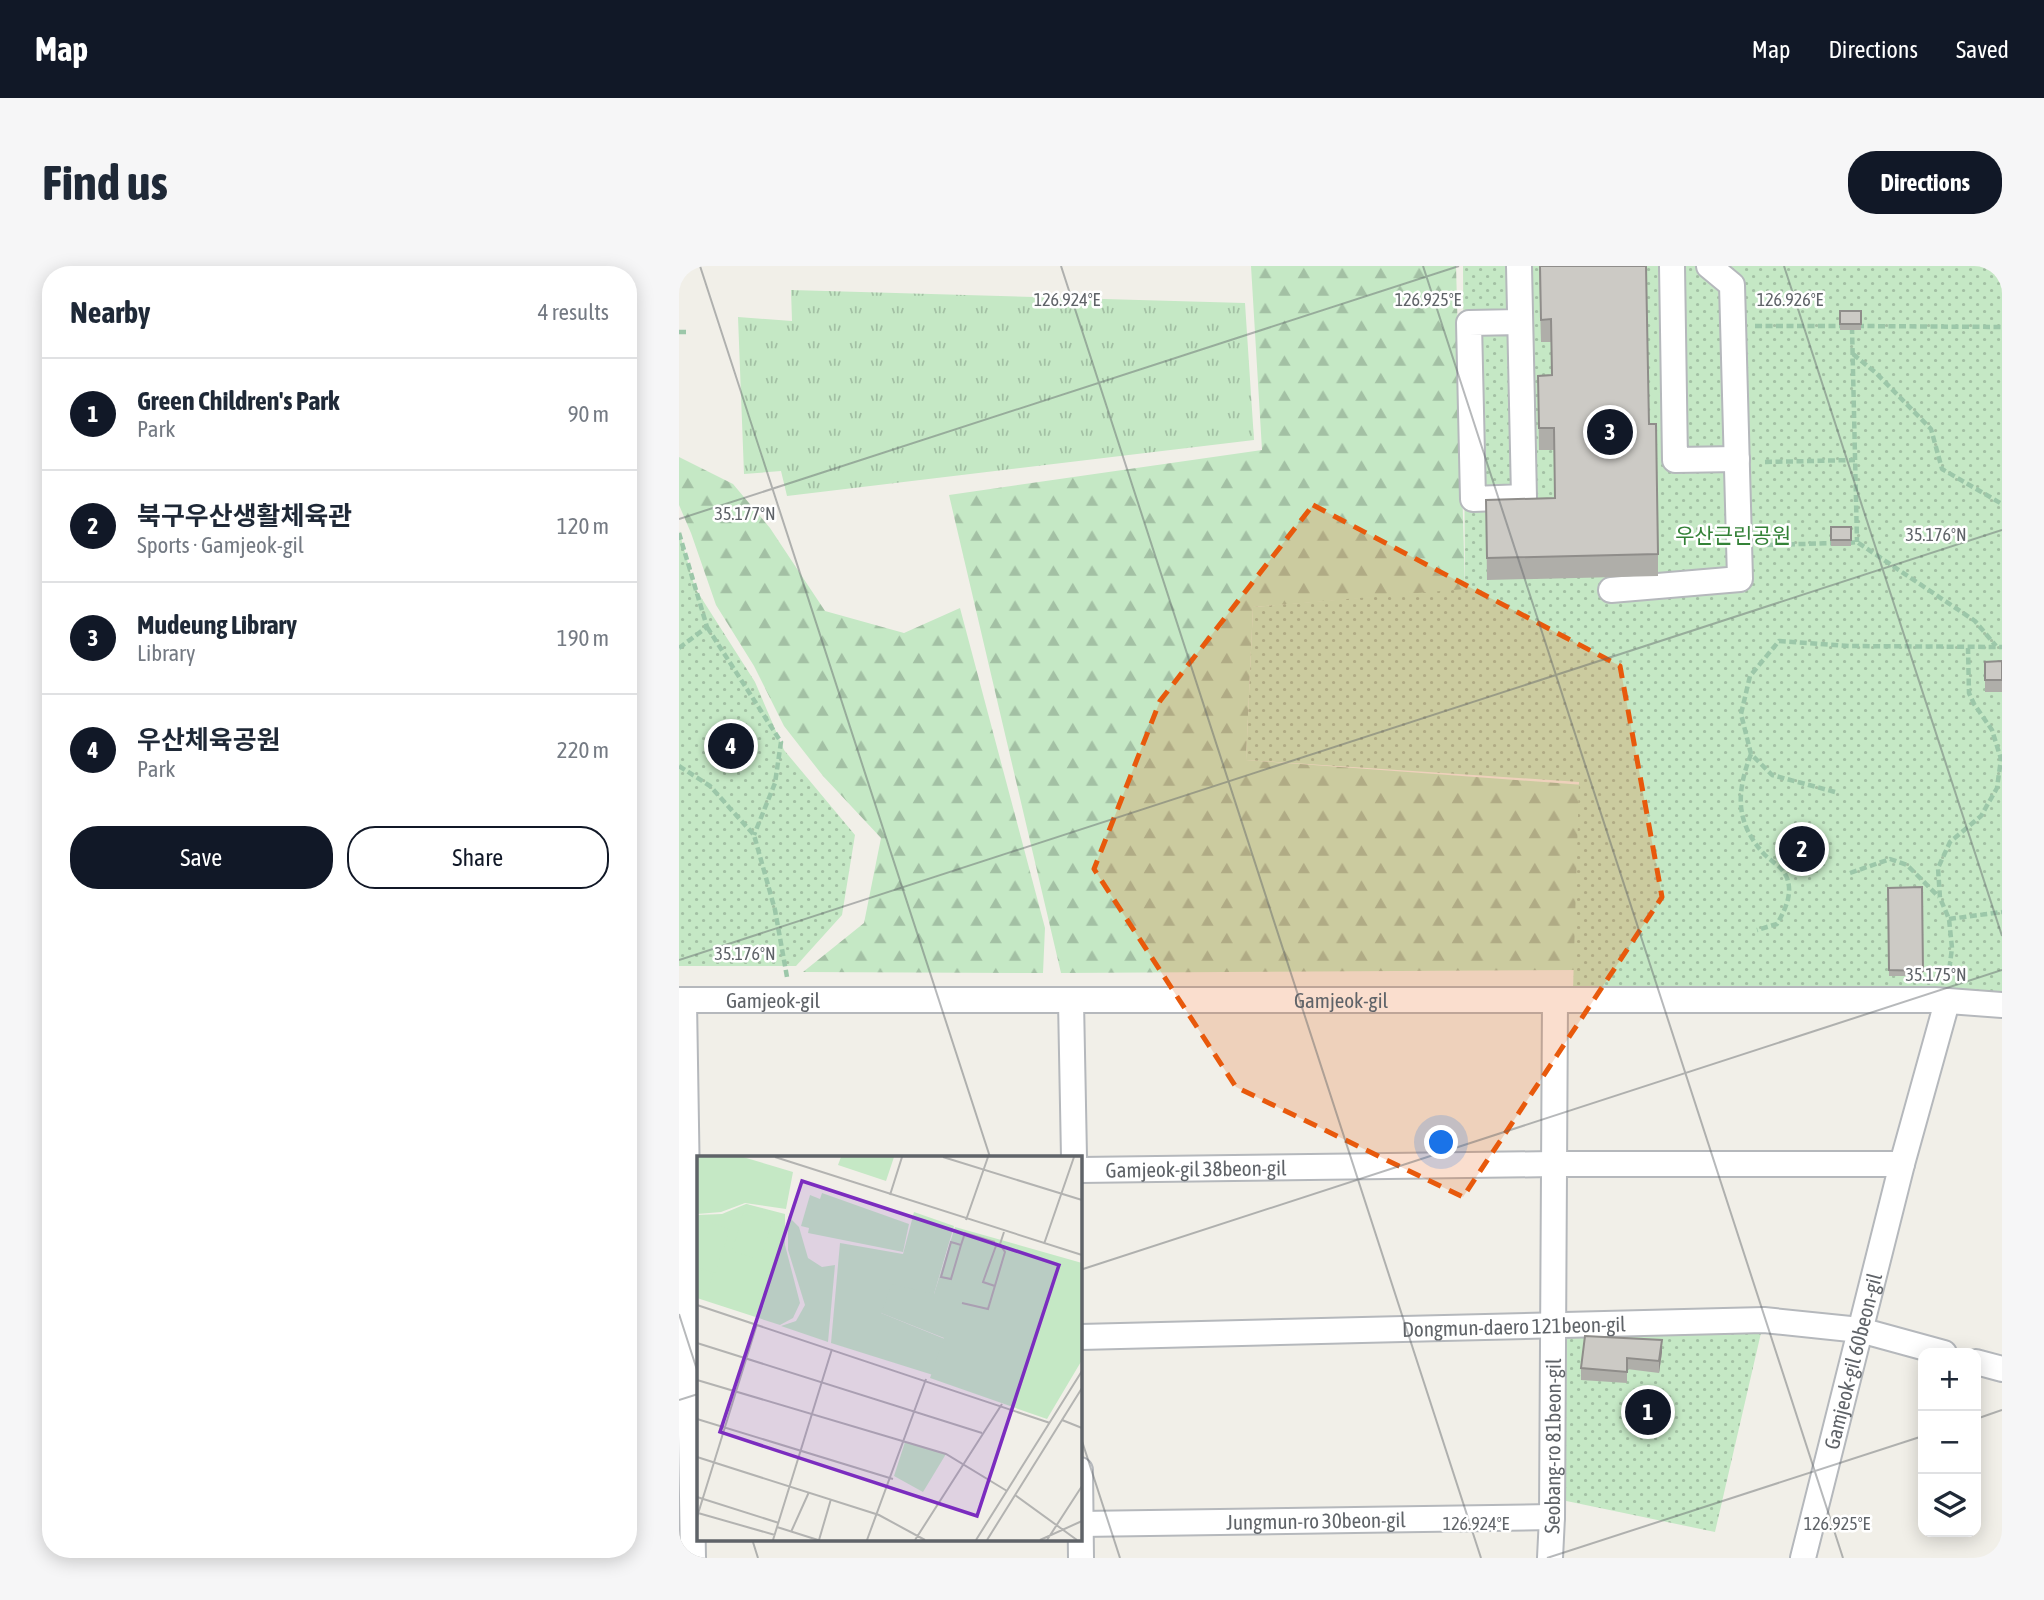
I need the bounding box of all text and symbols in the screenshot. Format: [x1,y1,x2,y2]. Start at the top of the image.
text: Map [35,30,88,68]
text: Map [1752,36,1790,63]
text: Directions [1828,36,1918,63]
text: Saved [1956,36,2009,63]
button: Directions [1848,151,2002,214]
text: Find us [42,154,168,210]
text: 126.924°E [1034,289,1101,310]
text: 126.925°E [1395,289,1462,310]
text: 126.926°E [1757,289,1824,310]
text: Nearby [70,295,150,329]
text: 4 results [538,299,609,325]
text: Green Children's Park [137,386,339,416]
text: 1 [88,401,98,427]
text: 90 m [568,401,609,427]
pin: 3 [1587,406,1633,458]
text: Park [137,416,175,442]
text: 북구우산생활체육관 [137,501,352,531]
text: 35.177°N [714,503,776,524]
text: 2 [88,513,98,539]
text: 120 m [557,513,609,539]
park label: 우산근린공원 [1675,523,1791,547]
text: 35.176°N [1905,524,1967,545]
text: Sports · Gamjeok-gil [137,532,304,558]
text: Mudeung Library [137,610,297,640]
text: 3 [88,625,98,651]
text: 190 m [557,625,609,651]
text: Library [137,640,195,666]
pin: 4 [708,720,754,772]
text: 우산체육공원 [137,725,281,755]
text: 4 [88,737,98,763]
text: 220 m [557,737,609,763]
text: Park [137,756,175,782]
pin: 2 [1779,823,1825,875]
button: Save [70,826,333,889]
button: Share [347,826,609,889]
text: 35.176°N [714,943,776,964]
text: 35.175°N [1905,964,1967,985]
street label: Gamjeok-gil [726,988,820,1012]
street label: Gamjeok-gil [1294,988,1388,1012]
your location [1424,1125,1458,1159]
street label: Gamjeok-gil 38beon-gil [1105,1155,1287,1182]
inset map [697,1156,1081,1540]
street label: Gamjeok-gil 60beon-gil [1819,1270,1886,1452]
street label: Dongmun-daero 121beon-gil [1402,1311,1626,1341]
map controls [1918,1348,1981,1537]
button: + [1918,1348,1981,1411]
street label: Seobang-ro 81beon-gil [1539,1358,1565,1534]
pin: 1 [1625,1386,1671,1438]
button: − [1918,1411,1981,1474]
button: layers [1918,1474,1981,1537]
street label: Jungmun-ro 30beon-gil [1226,1507,1406,1534]
text: 126.924°E [1443,1513,1510,1534]
text: 126.925°E [1804,1513,1871,1534]

